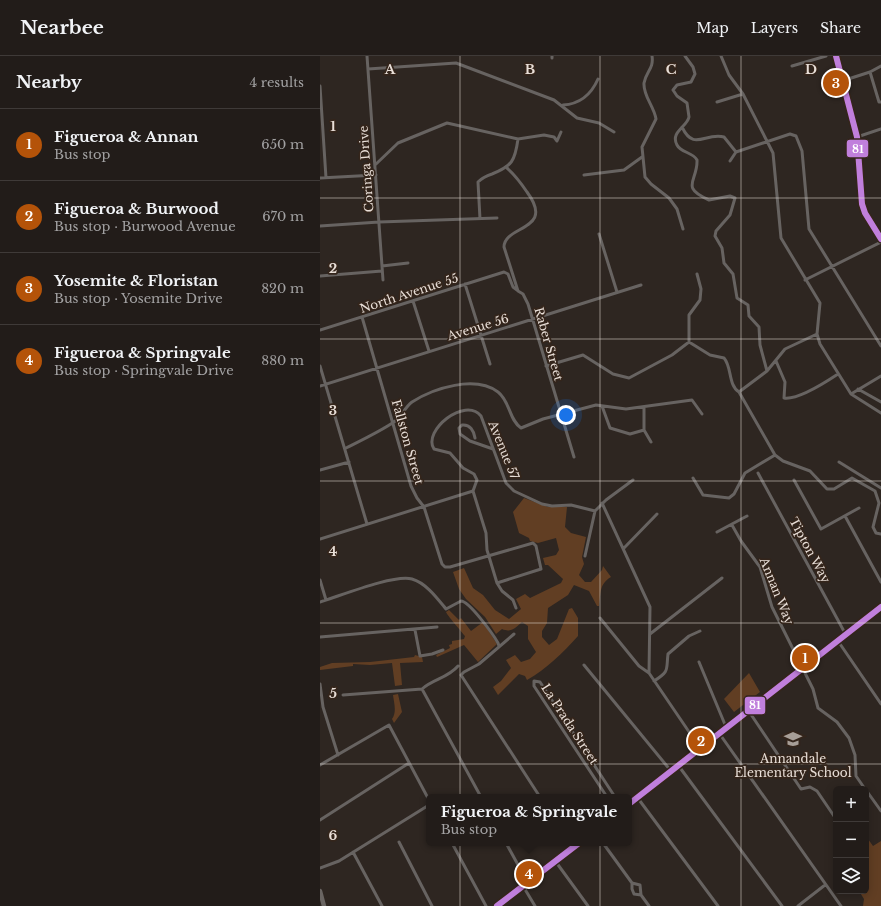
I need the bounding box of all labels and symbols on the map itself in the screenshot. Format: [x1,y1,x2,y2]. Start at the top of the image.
text: A [384,61,396,78]
text: B [525,61,535,78]
text: C [666,61,677,78]
text: D [805,61,817,78]
pin: 3 [823,68,849,98]
text: 1 [330,118,336,135]
street label: Coringa Drive [355,125,377,213]
line badge: 81 [846,139,869,158]
text: 81 [852,142,864,156]
text: 2 [329,260,337,277]
street label: North Avenue 55 [358,270,460,316]
street label: Raber Street [531,306,567,383]
street label: Avenue 56 [444,310,511,344]
street label: Fallston Street [389,398,427,487]
text: 3 [329,402,337,419]
your location [556,405,576,425]
street label: Avenue 57 [485,418,523,482]
street label: Tipton Way [786,515,834,586]
text: 4 [329,543,338,560]
street label: Annan Way [756,554,797,627]
pin: 1 [792,643,818,673]
street label: La Prada Street [538,681,602,768]
text: 5 [329,685,337,702]
line badge: 81 [744,696,766,715]
text: 81 [749,698,761,712]
pin: 2 [688,726,714,756]
school or university icon: Annandale Elementary School [783,729,803,749]
place label: Annandale Elementary School [734,751,852,780]
text: 6 [329,827,338,844]
pin: 4 [516,859,542,889]

